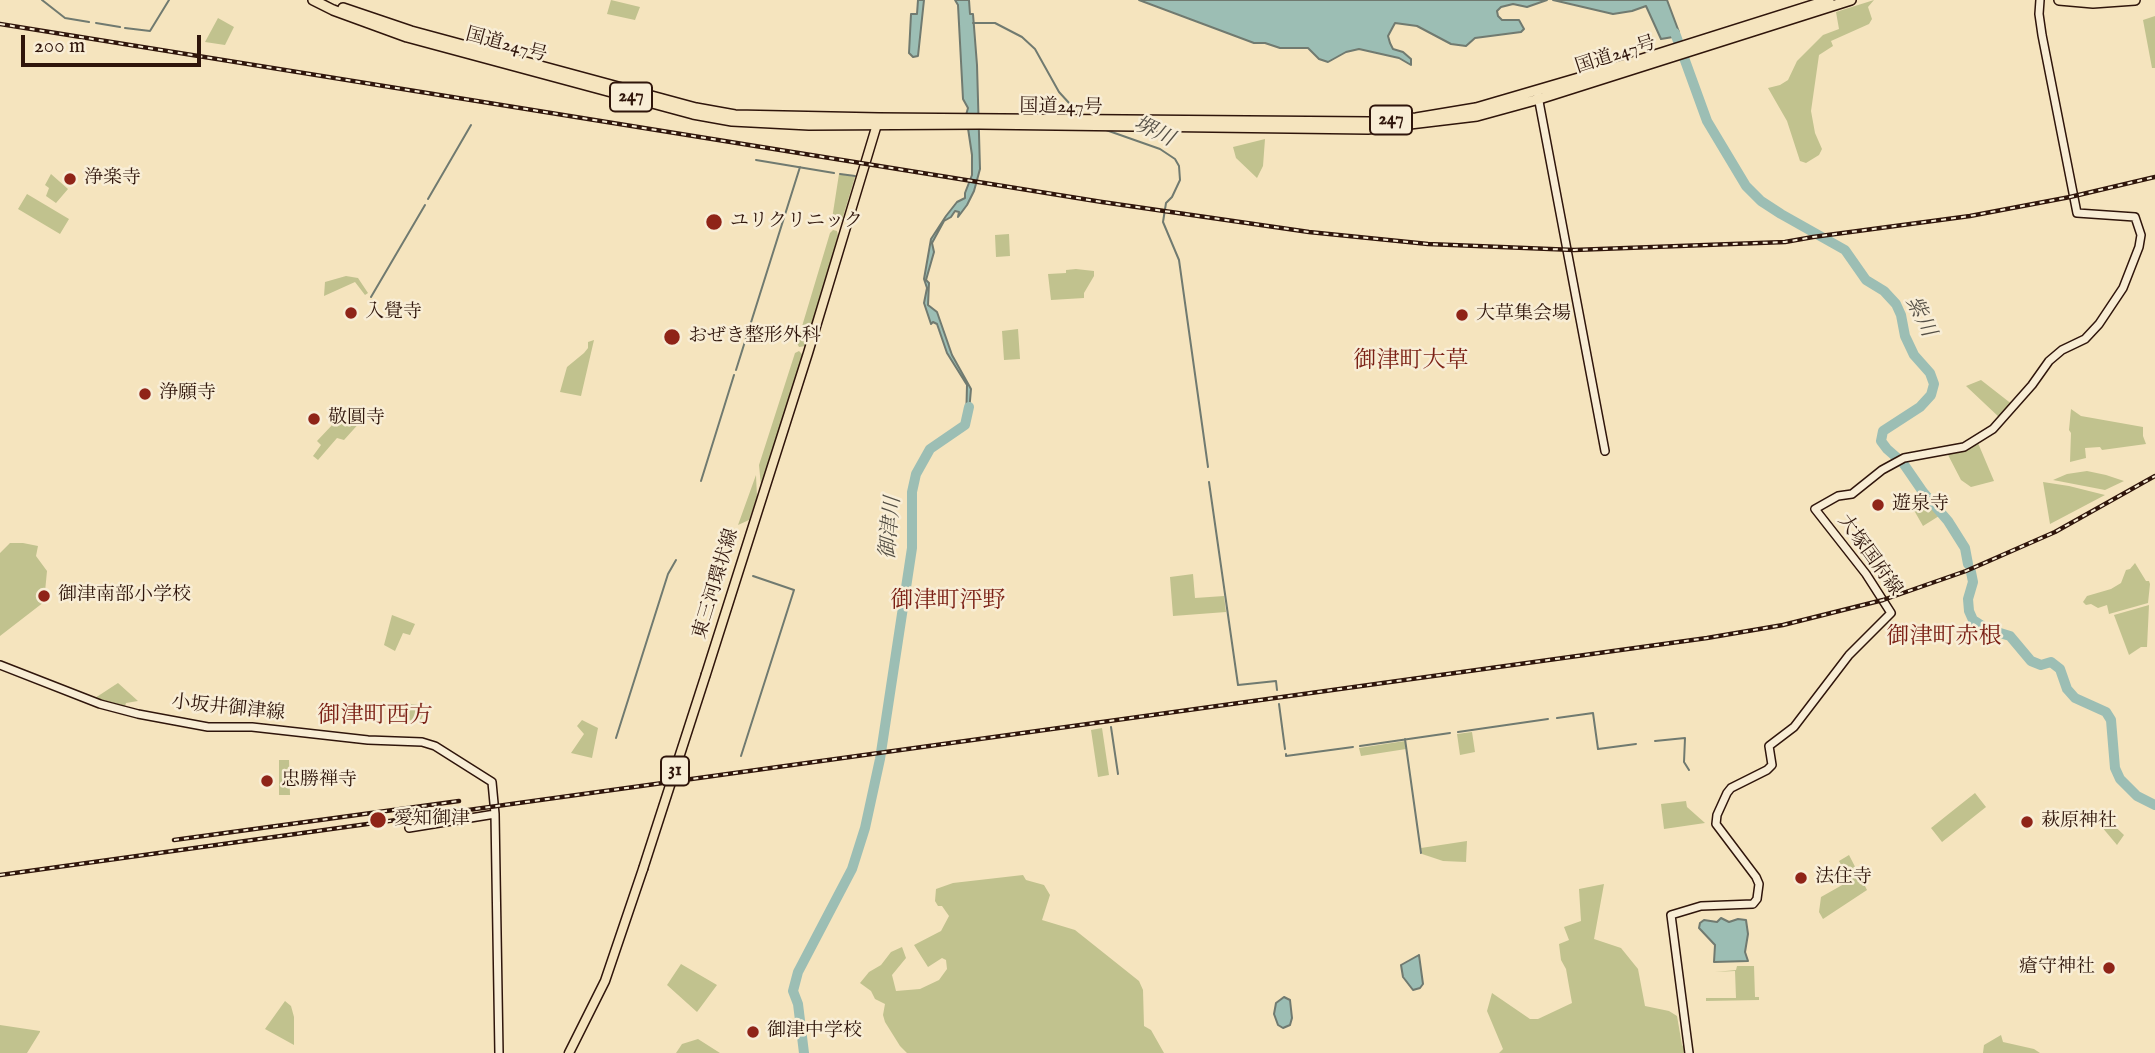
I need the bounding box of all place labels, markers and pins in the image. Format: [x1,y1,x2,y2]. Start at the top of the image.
place label: 浄楽寺 [84,168,141,190]
marker: 浄楽寺 [62,171,78,187]
place label: ユリクリニック [730,211,863,233]
marker: ユリクリニック [704,212,724,232]
place label: 入覺寺 [365,302,422,324]
place label: 大草集会場 [1476,304,1571,326]
marker: 入覺寺 [343,305,359,321]
marker: 大草集会場 [1454,307,1470,323]
place label: おぜき整形外科 [688,326,821,348]
marker: おぜき整形外科 [662,327,682,347]
place label: 浄願寺 [159,383,216,405]
marker: 浄願寺 [137,386,153,402]
place label: 敬圓寺 [328,408,385,430]
marker: 敬圓寺 [306,411,322,427]
place label: 遊泉寺 [1892,494,1949,516]
marker: 遊泉寺 [1870,497,1886,513]
place label: 御津南部小学校 [58,585,191,607]
marker: 御津南部小学校 [36,588,52,604]
place label: 忠勝禅寺 [281,770,357,792]
marker: 忠勝禅寺 [259,773,275,789]
place label: 愛知御津 [394,809,470,831]
marker: 愛知御津 [368,810,388,830]
place label: 萩原神社 [2041,811,2117,833]
marker: 萩原神社 [2019,814,2035,830]
place label: 法住寺 [1815,867,1872,889]
marker: 法住寺 [1793,870,1809,886]
place label: 瘡守神社 [2019,957,2095,979]
marker: 瘡守神社 [2101,960,2117,976]
place label: 御津中学校 [767,1021,862,1043]
marker: 御津中学校 [745,1024,761,1040]

